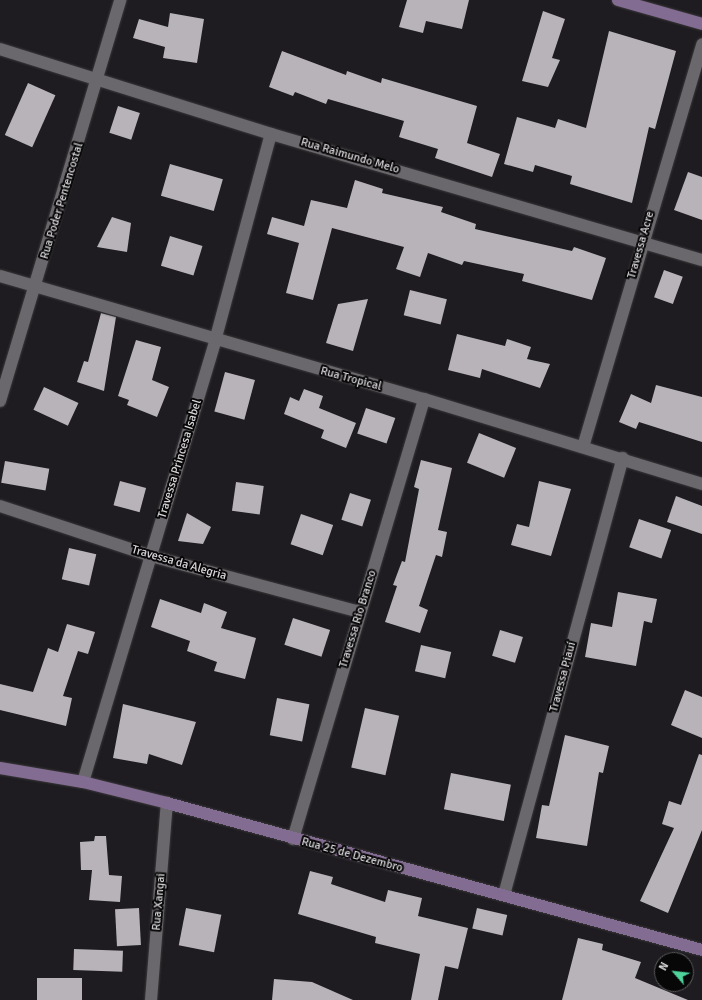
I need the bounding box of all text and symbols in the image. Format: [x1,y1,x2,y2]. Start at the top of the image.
street label: Rua Raimundo Melo [299,135,401,177]
street label: Rua Poder Pentencostal [37,141,87,261]
street label: Travessa Acre [625,210,657,280]
street label: Rua Tropical [319,364,383,394]
street label: Travessa Princesa Isabel [155,398,205,520]
street label: Travessa da Alegria [130,543,228,583]
street label: Travessa Rio Branco [336,568,380,670]
street label: Travessa Piauí [547,640,579,714]
street label: Rua 25 de Dezembro [300,835,404,875]
street label: Rua Xangai [149,873,169,931]
north arrow [654,952,694,992]
text: N [656,960,671,973]

